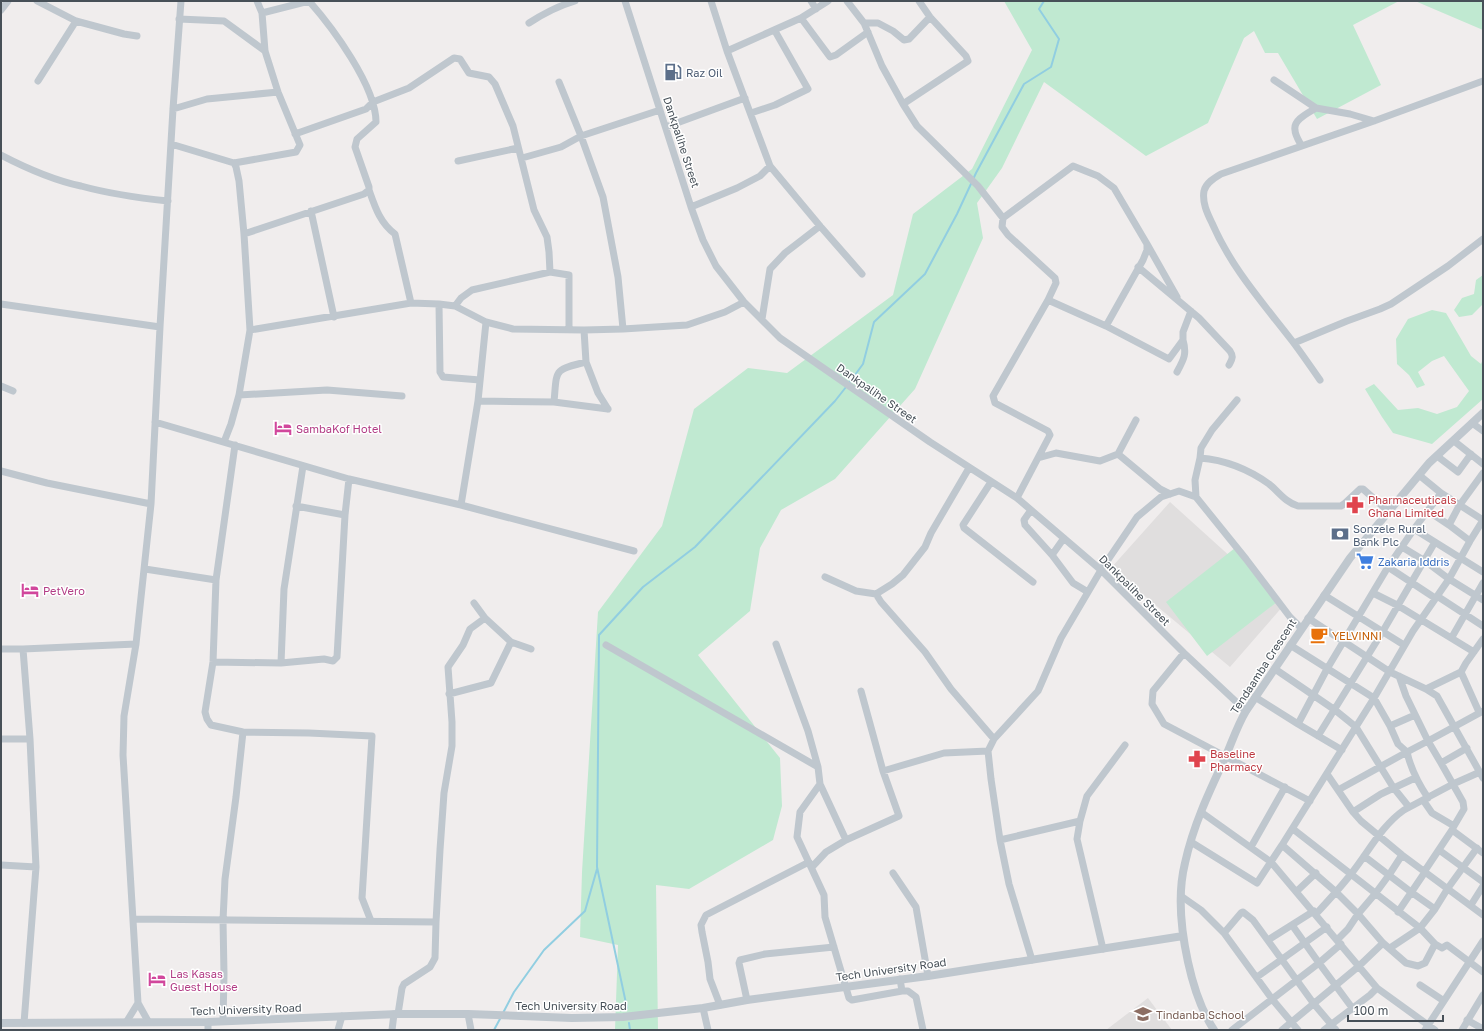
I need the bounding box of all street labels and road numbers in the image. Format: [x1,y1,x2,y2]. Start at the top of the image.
street label: Dankpalihe Street [661,95,703,189]
street label: Dankpalihe Street [834,360,920,426]
street label: Dankpalihe Street [1097,552,1173,628]
street label: Tendaamba Crescent [1227,616,1299,716]
street label: Tech University Road [835,955,947,983]
street label: Tech University Road [515,999,627,1012]
street label: Tech University Road [190,1001,302,1017]

